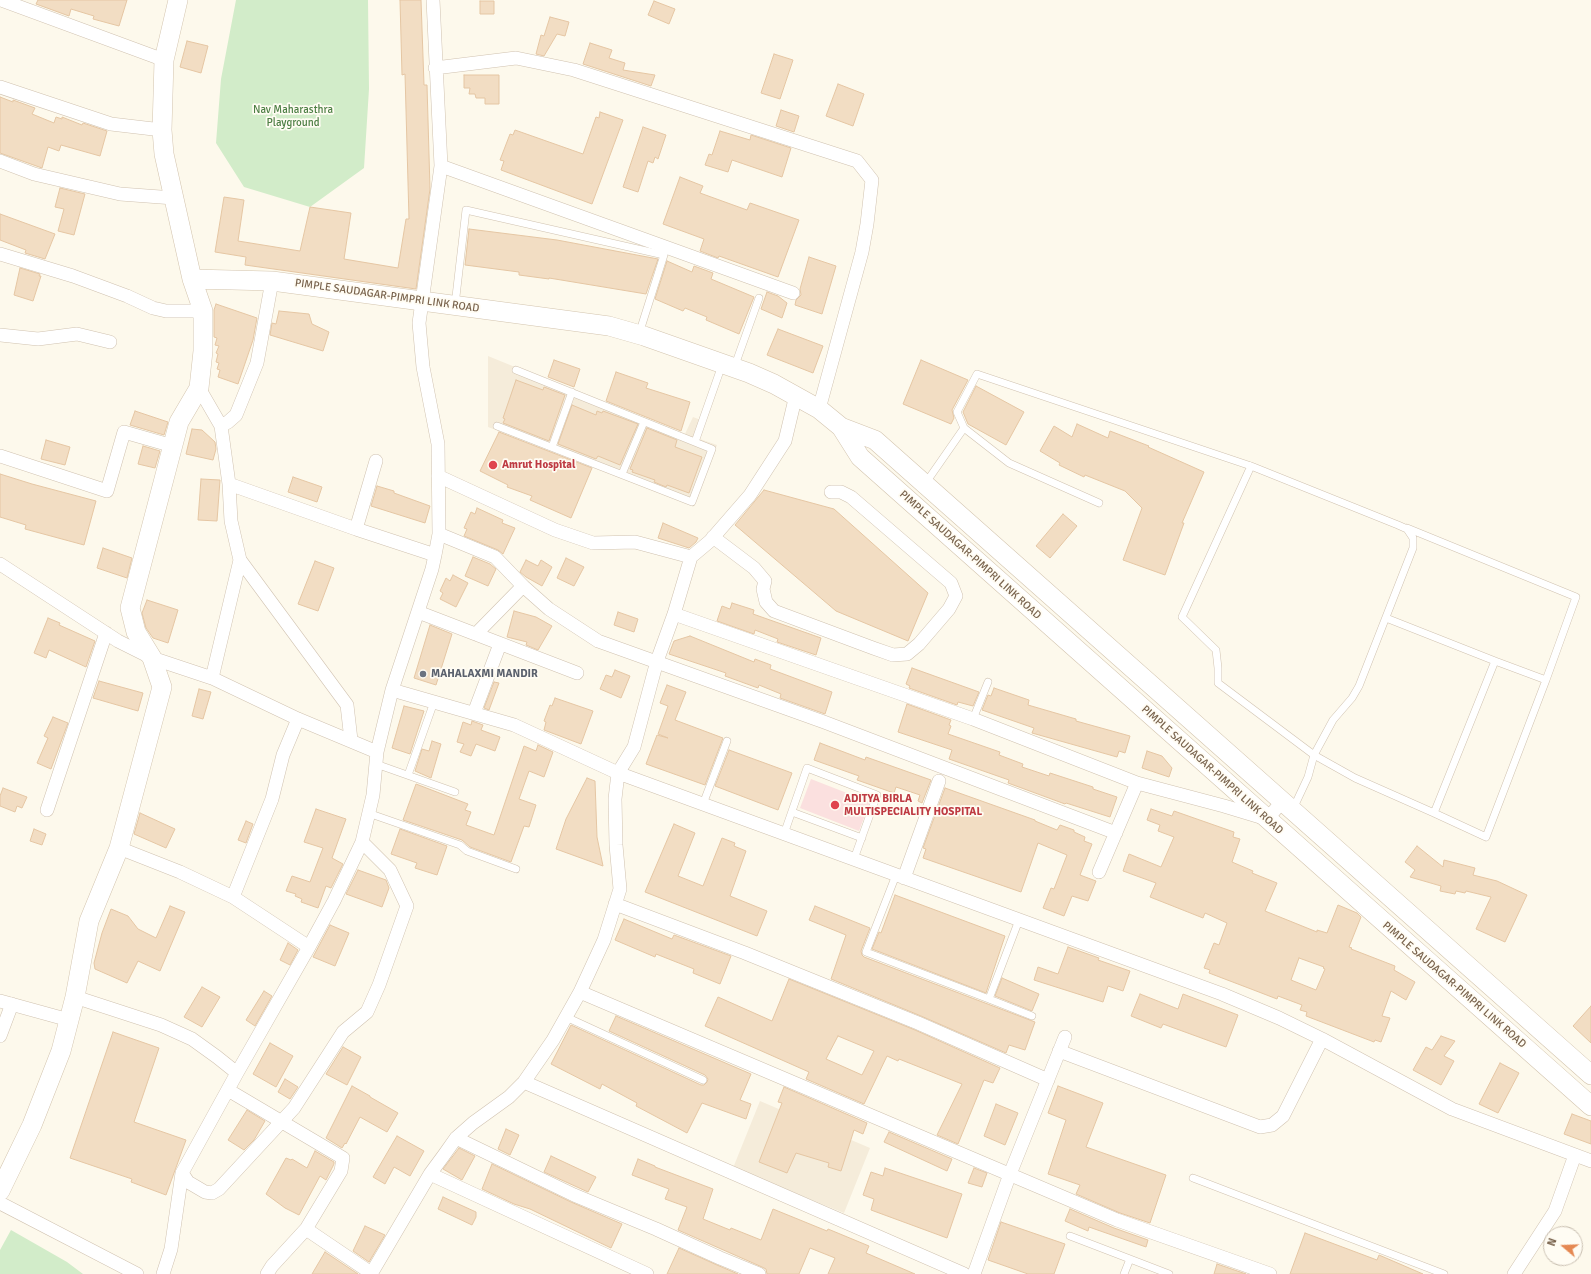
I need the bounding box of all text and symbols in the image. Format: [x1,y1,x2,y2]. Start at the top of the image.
park label: Nav Maharasthra Playground [253,103,333,129]
street label: PIMPLE SAUDAGAR-PIMPRI LINK ROAD [294,277,480,315]
place label: Amrut Hospital [502,458,575,472]
marker: Amrut Hospital [487,459,499,471]
street label: PIMPLE SAUDAGAR-PIMPRI LINK ROAD [896,488,1044,622]
place label: MAHALAXMI MANDIR [431,667,538,681]
marker: MAHALAXMI MANDIR [418,669,428,679]
street label: PIMPLE SAUDAGAR-PIMPRI LINK ROAD [1138,703,1286,837]
place label: ADITYA BIRLA MULTISPECIALITY HOSPITAL [844,792,982,818]
marker: ADITYA BIRLA MULTISPECIALITY HOSPITAL [829,799,841,811]
street label: PIMPLE SAUDAGAR-PIMPRI LINK ROAD [1379,919,1529,1051]
north arrow [1543,1226,1583,1266]
text: N [1545,1237,1560,1248]

